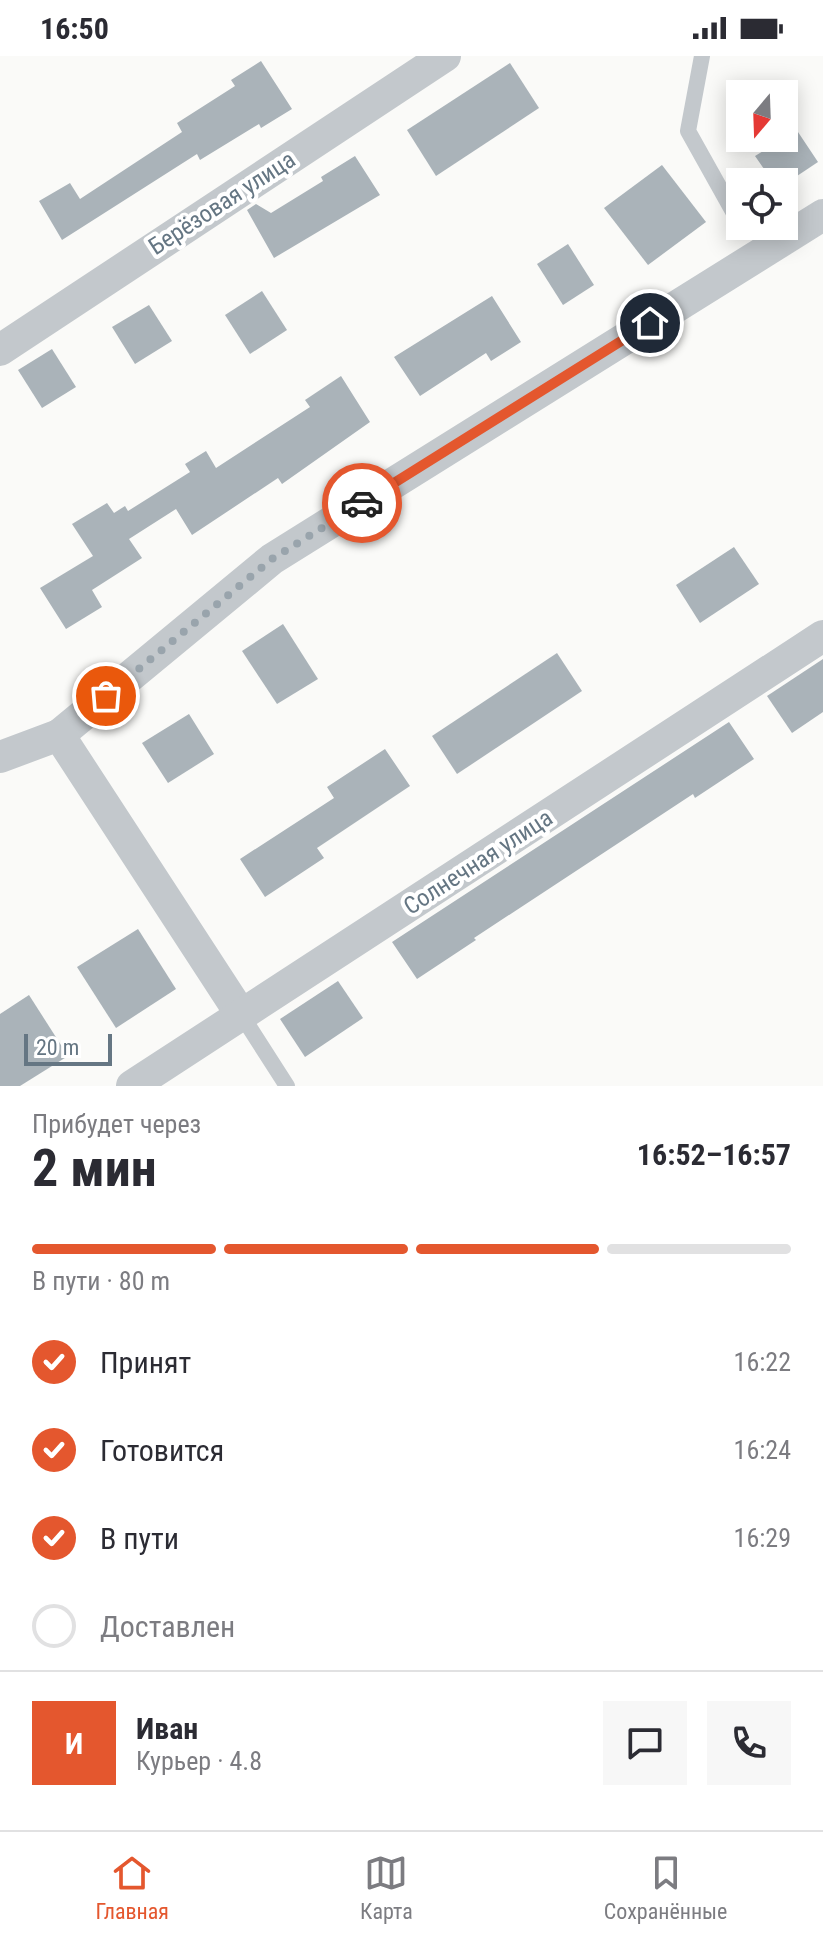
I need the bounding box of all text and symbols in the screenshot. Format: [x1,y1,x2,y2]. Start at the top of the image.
text: 16:50 [40,11,109,46]
north arrow [726,80,798,152]
map controls [726,80,798,240]
street label: Берёзовая улица [143,145,301,261]
button: locate [726,168,798,240]
pin [616,289,684,357]
icon: home [628,301,672,345]
courier [322,463,402,543]
icon: car [340,481,384,525]
pin [72,662,140,730]
icon: bag [84,674,128,718]
street label: Солнечная улица [398,804,558,920]
scale bar [24,1030,112,1066]
text: 20 m [36,1035,79,1060]
text: Прибудет через [32,1109,201,1139]
text: 16:52–16:57 [637,1137,791,1172]
text: 2 мин [32,1138,157,1199]
text: В пути · 80 m [32,1266,170,1296]
icon: check [32,1340,76,1384]
text: Принят [100,1345,191,1380]
text: 16:22 [734,1347,791,1377]
icon: check [32,1428,76,1472]
text: Готовится [100,1433,224,1468]
text: 16:24 [734,1435,791,1465]
icon: check [32,1516,76,1560]
text: В пути [100,1521,179,1556]
text: 16:29 [734,1523,791,1553]
text: Доставлен [100,1609,235,1644]
button: chat [603,1701,687,1785]
button: phone [707,1701,791,1785]
text: Иван [136,1711,198,1746]
text: И [65,1726,83,1761]
text: Курьер · 4.8 [136,1746,262,1776]
tab: Главная [96,1851,169,1924]
tab: Карта [360,1851,413,1924]
tab: Сохранённые [604,1851,727,1924]

